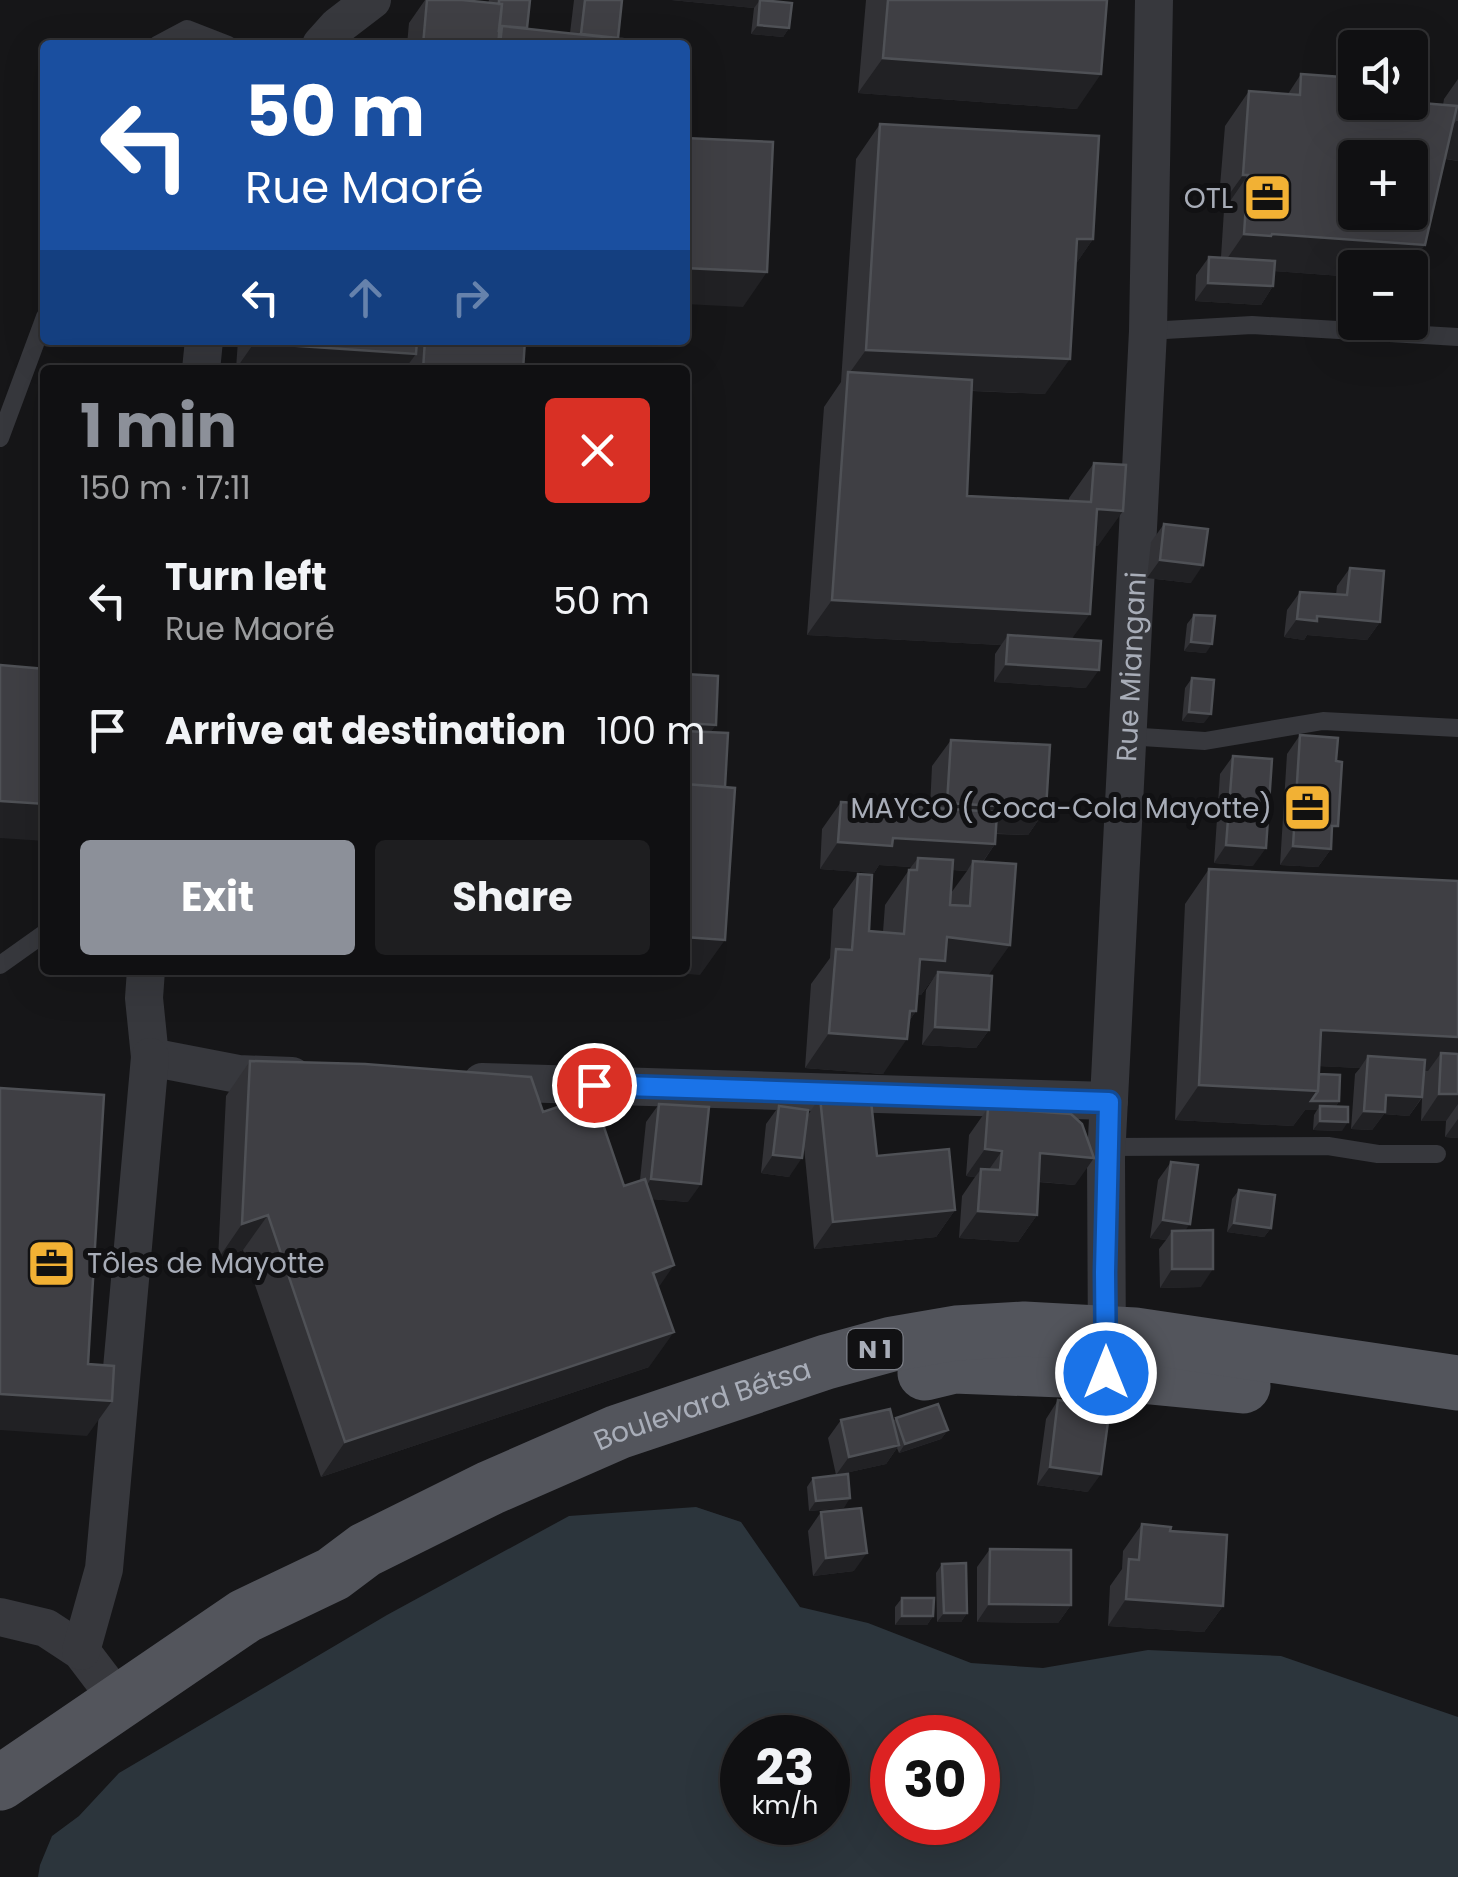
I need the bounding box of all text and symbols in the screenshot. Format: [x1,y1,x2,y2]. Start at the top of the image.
map controls [1338,30,1428,340]
button: sound [1338,30,1428,120]
text: 50 m [245,62,425,161]
icon: left [80,80,210,210]
button: + [1338,140,1428,230]
text: Rue Maoré [245,156,484,219]
office icon: OTL [1242,172,1294,224]
place label: OTL [1184,179,1233,218]
button: − [1338,250,1428,340]
icon: left [233,270,288,325]
icon: ahead [338,270,393,325]
icon: right [443,270,498,325]
text: 1 min [80,384,237,468]
button: close [545,398,650,503]
text: 150 m · 17:11 [80,465,251,510]
text: Turn left [165,550,327,603]
street label: Rue Miangani [1107,571,1155,763]
icon: left [80,573,135,628]
text: 50 m [553,574,650,627]
text: Rue Maoré [165,606,335,651]
icon: arrive [80,703,135,758]
text: Arrive at destination [165,704,566,757]
text: 100 m [596,704,705,757]
office icon: MAYCO ( Coca-Cola Mayotte) [1281,782,1333,834]
place label: MAYCO ( Coca-Cola Mayotte) [850,789,1272,828]
button: Exit [80,840,355,955]
button: Share [375,840,650,955]
pin [552,1043,637,1128]
icon: arrive [567,1058,622,1113]
office icon: Tôles de Mayotte [26,1237,78,1289]
place label: Tôles de Mayotte [87,1244,325,1283]
position arrow [1054,1321,1158,1425]
road number: N 1 [848,1329,902,1369]
street label: Boulevard Bétsa [587,1349,816,1460]
speed limit sign: 30 [870,1715,1000,1845]
text: 23 [756,1732,814,1803]
text: km/h [752,1788,818,1823]

